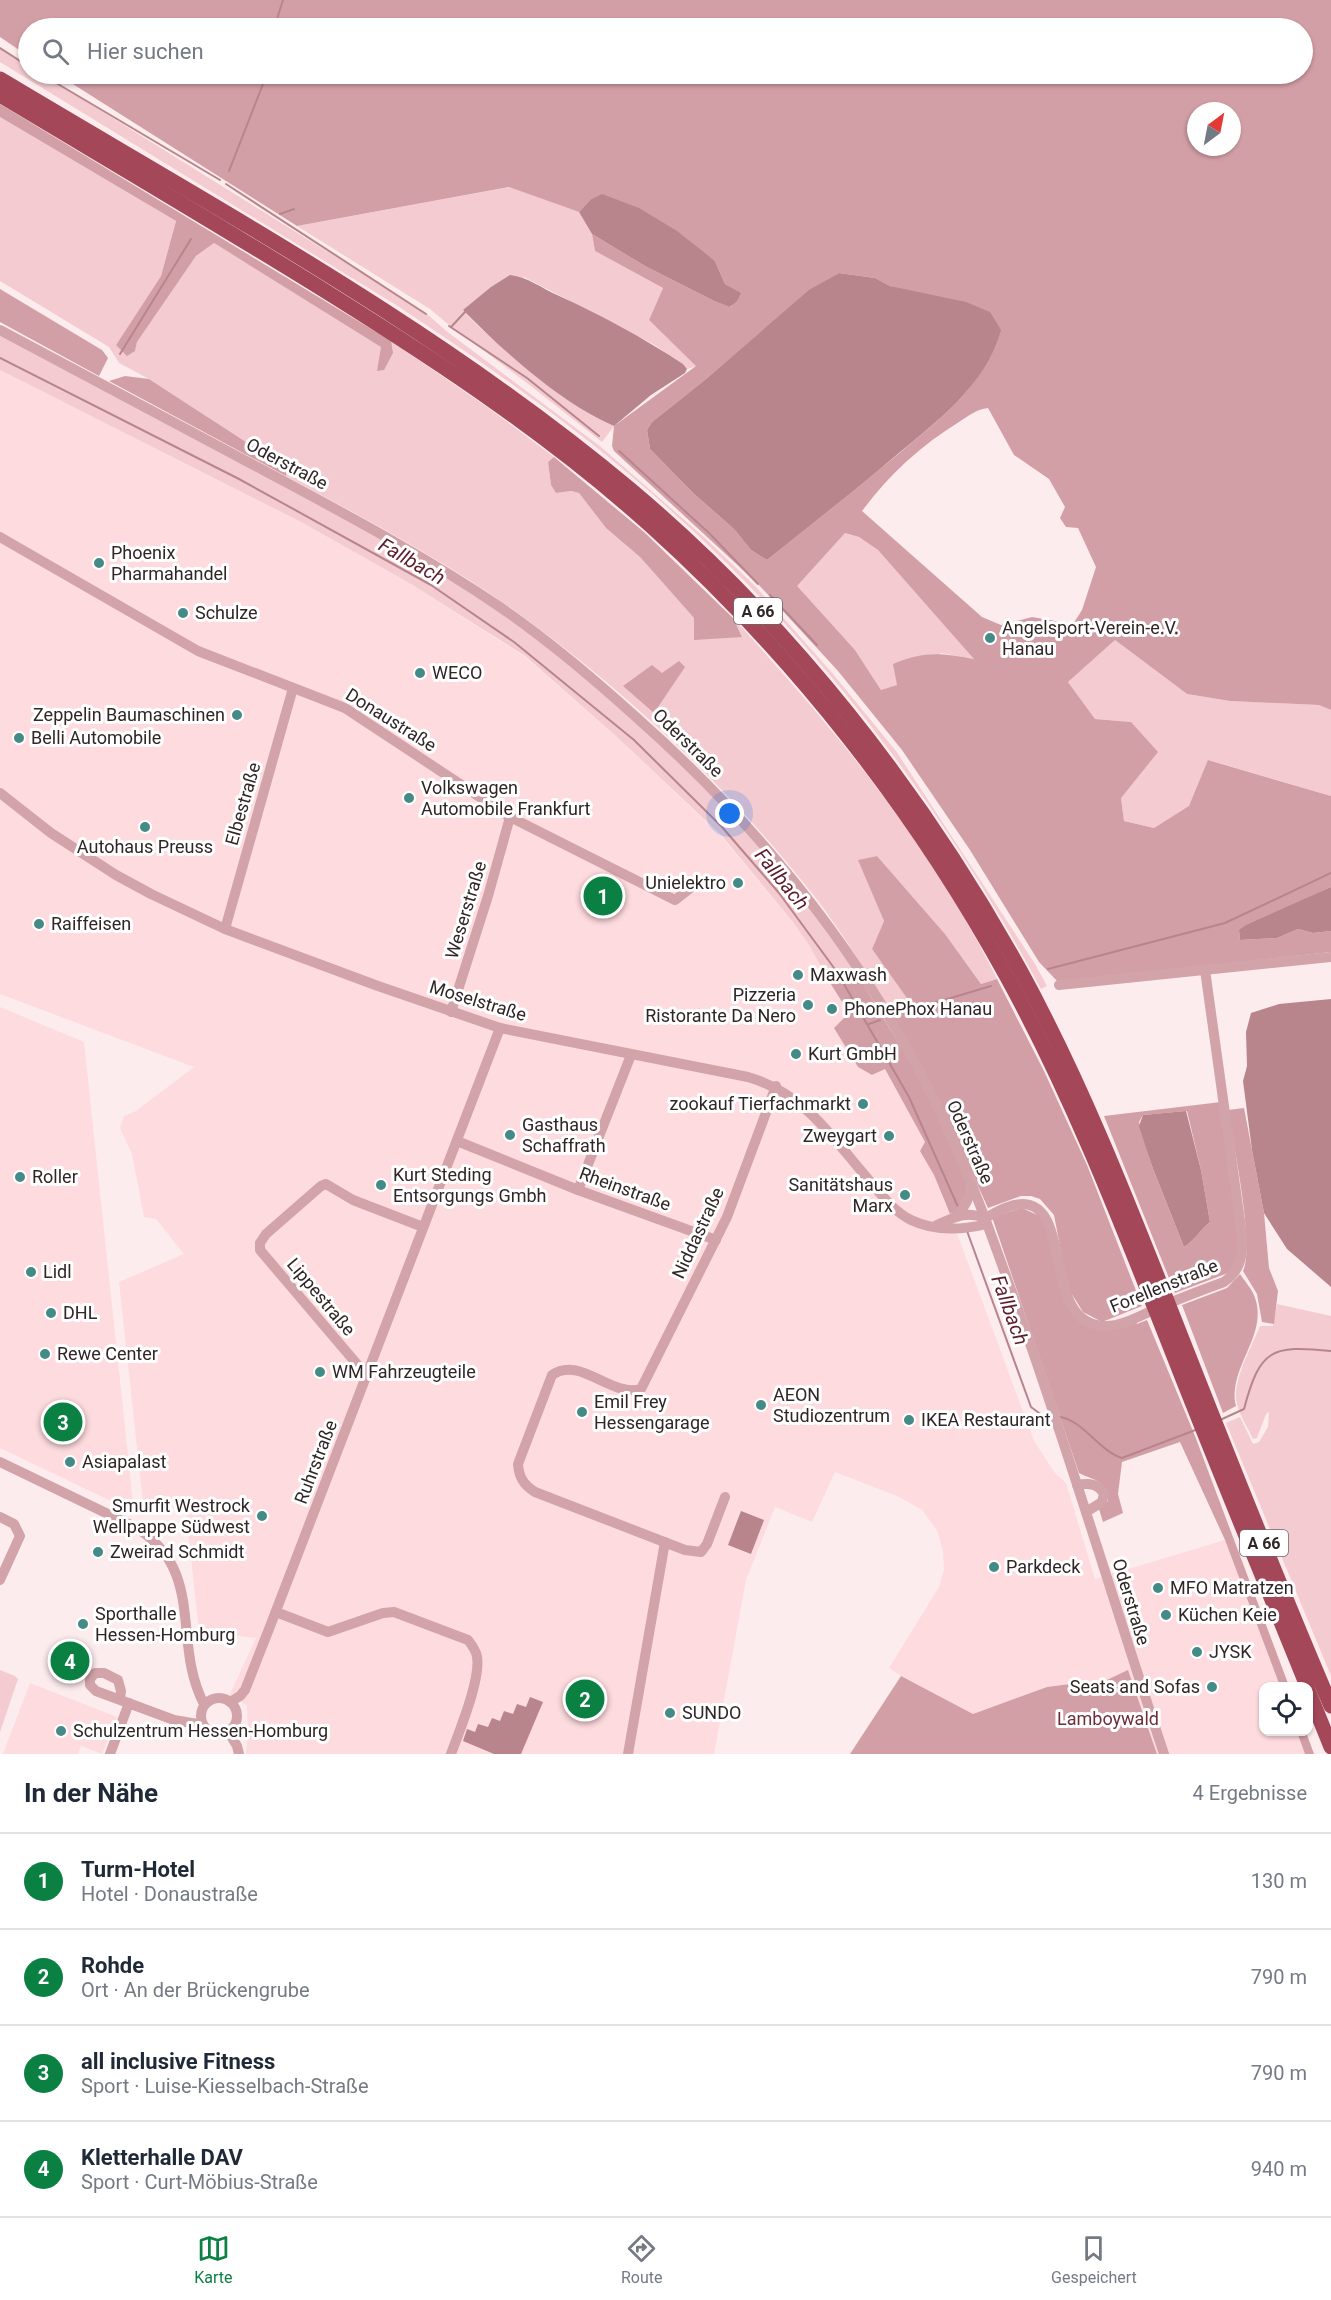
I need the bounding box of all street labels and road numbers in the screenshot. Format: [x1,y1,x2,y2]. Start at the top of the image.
street label: Oderstraße [243,433,332,494]
road number: A 66 [734,598,782,624]
street label: Donaustraße [342,683,440,756]
street label: Oderstraße [649,704,728,781]
street label: Elbestraße [221,760,264,848]
street label: Weserstraße [441,858,490,961]
street label: Moselstraße [427,976,529,1025]
street label: Oderstraße [943,1097,998,1187]
street label: Rheinstraße [577,1162,674,1215]
street label: Niddastraße [667,1184,728,1282]
street label: Lippestraße [283,1254,360,1340]
street label: Forellenstraße [1107,1254,1221,1317]
street label: Ruhrstraße [290,1417,341,1507]
road number: A 66 [1240,1530,1288,1556]
street label: Oderstraße [1108,1556,1155,1648]

